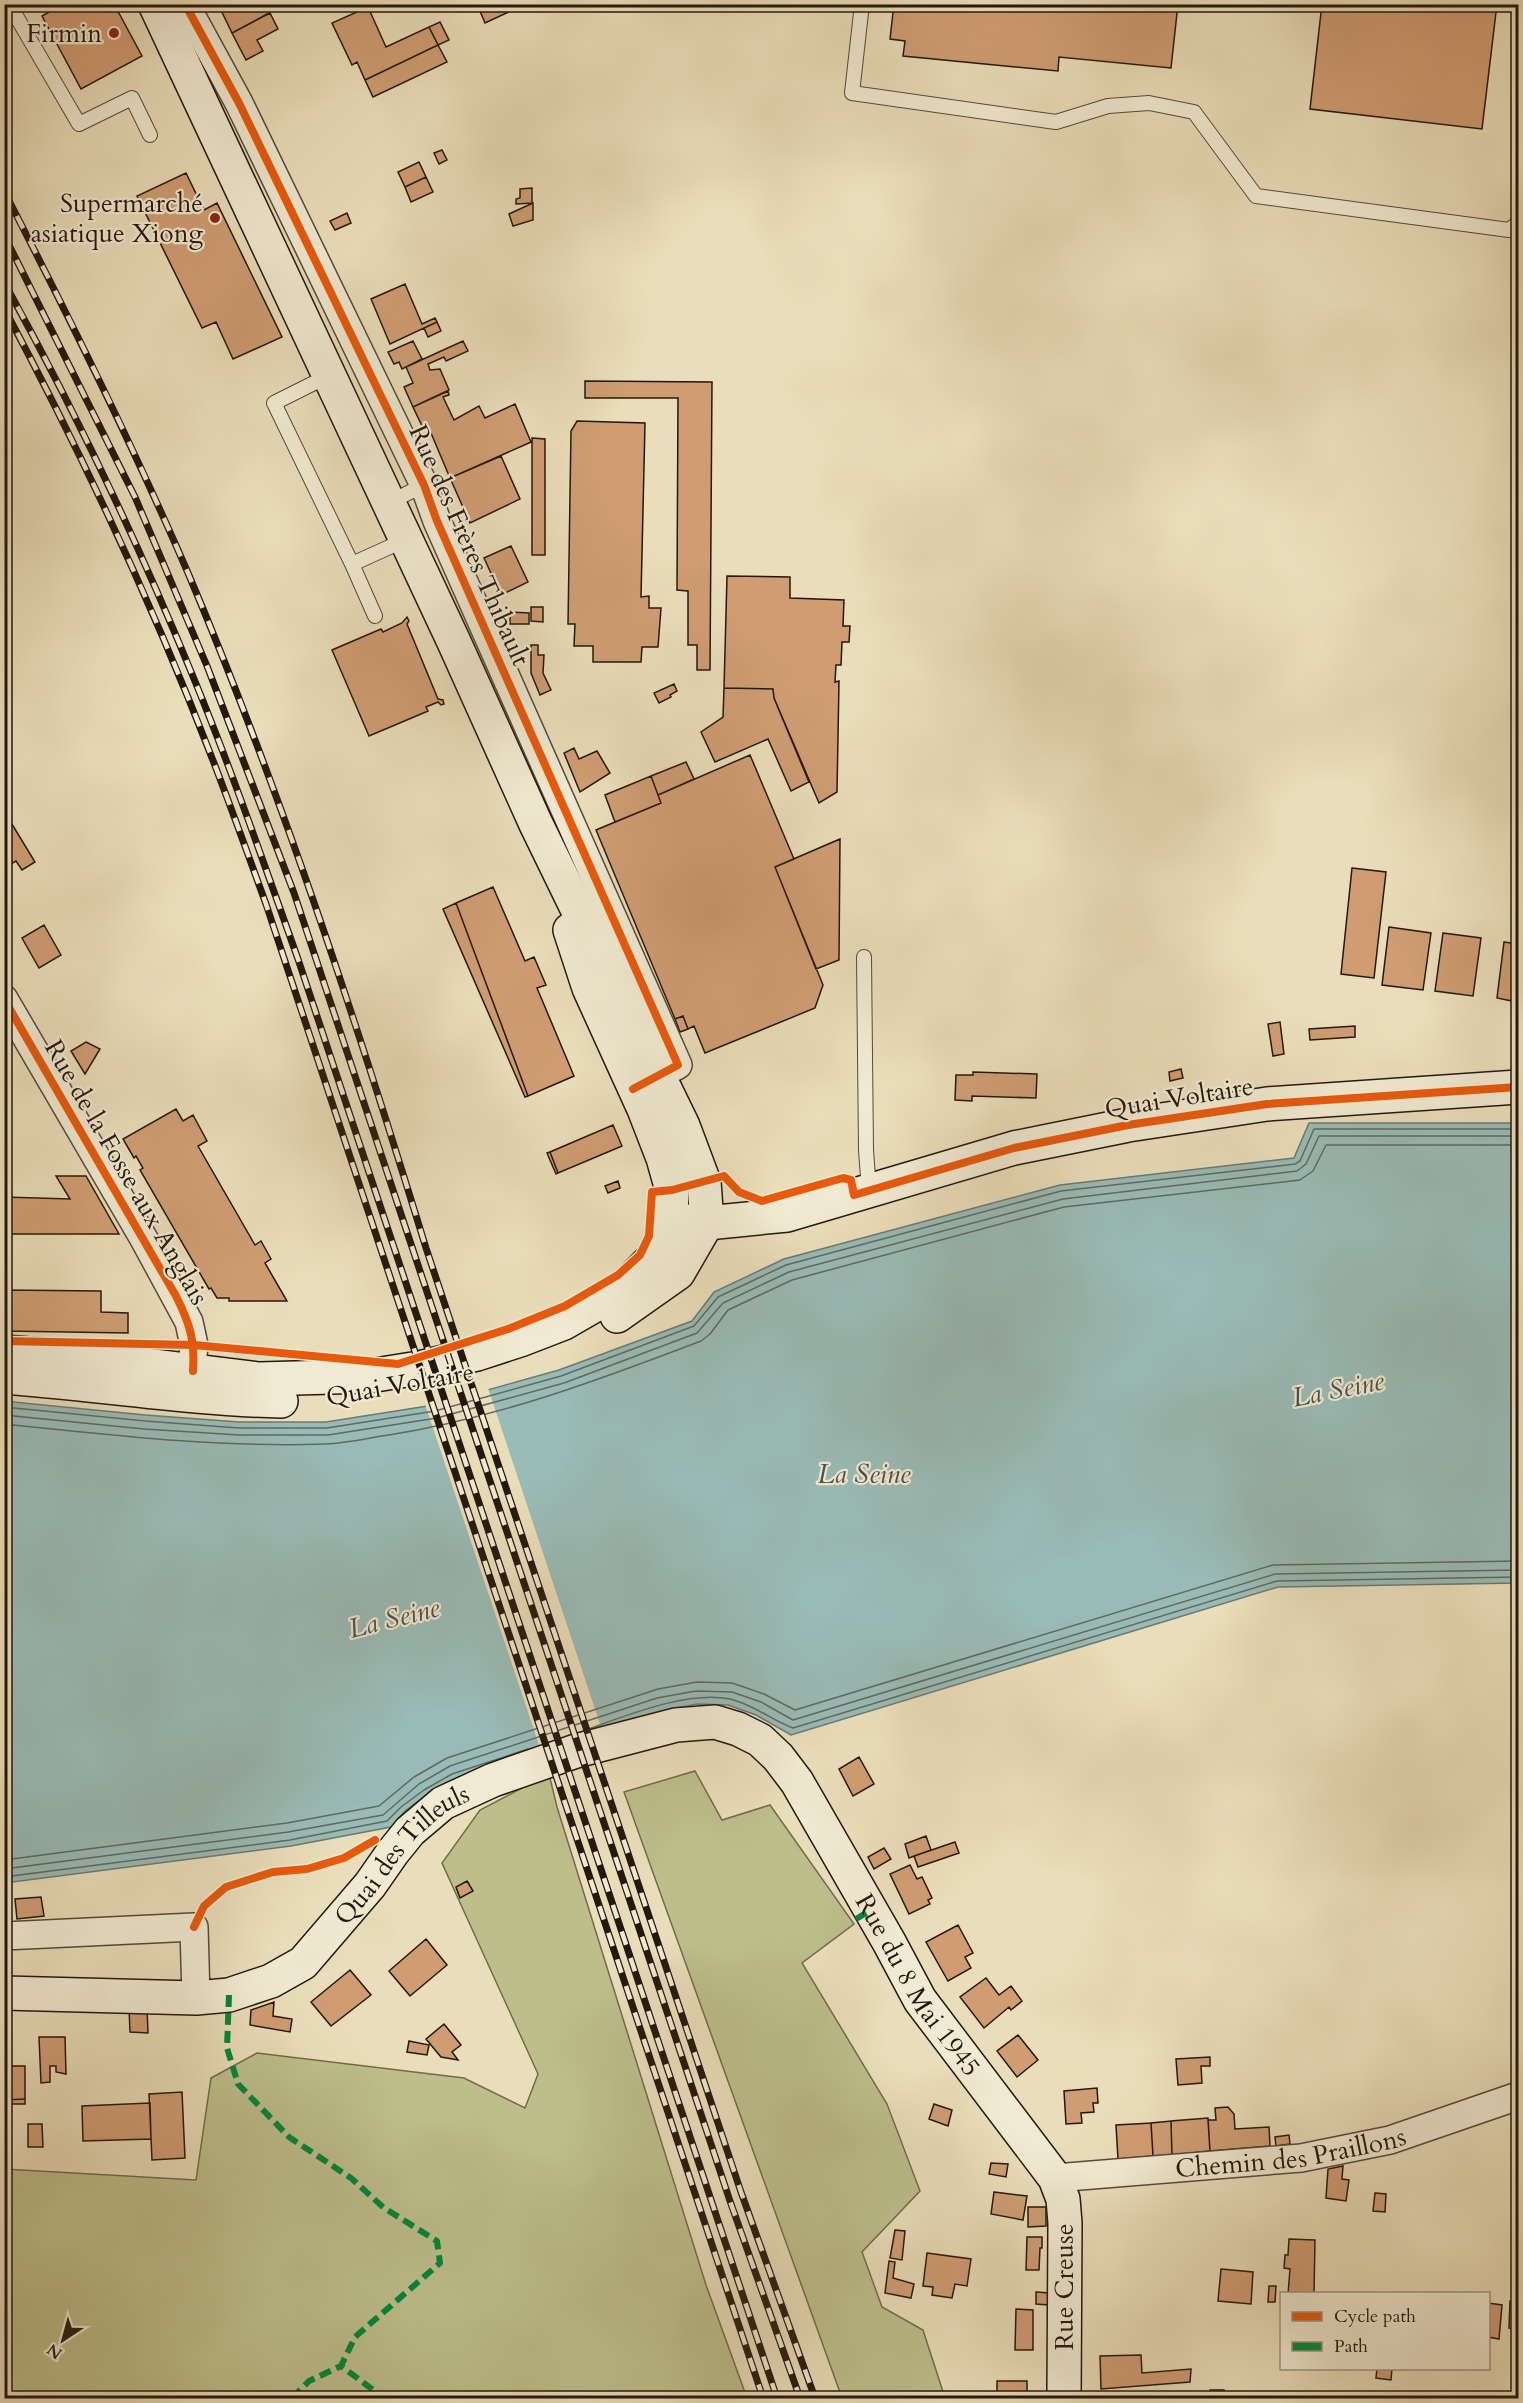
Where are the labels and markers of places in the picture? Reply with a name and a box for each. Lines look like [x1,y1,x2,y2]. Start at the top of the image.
place label: Firmin [26,16,102,51]
marker: Firmin [107,26,121,40]
place label: Supermarché asiatique Xiong [31,186,203,251]
marker: Supermarché asiatique Xiong [208,211,222,225]

